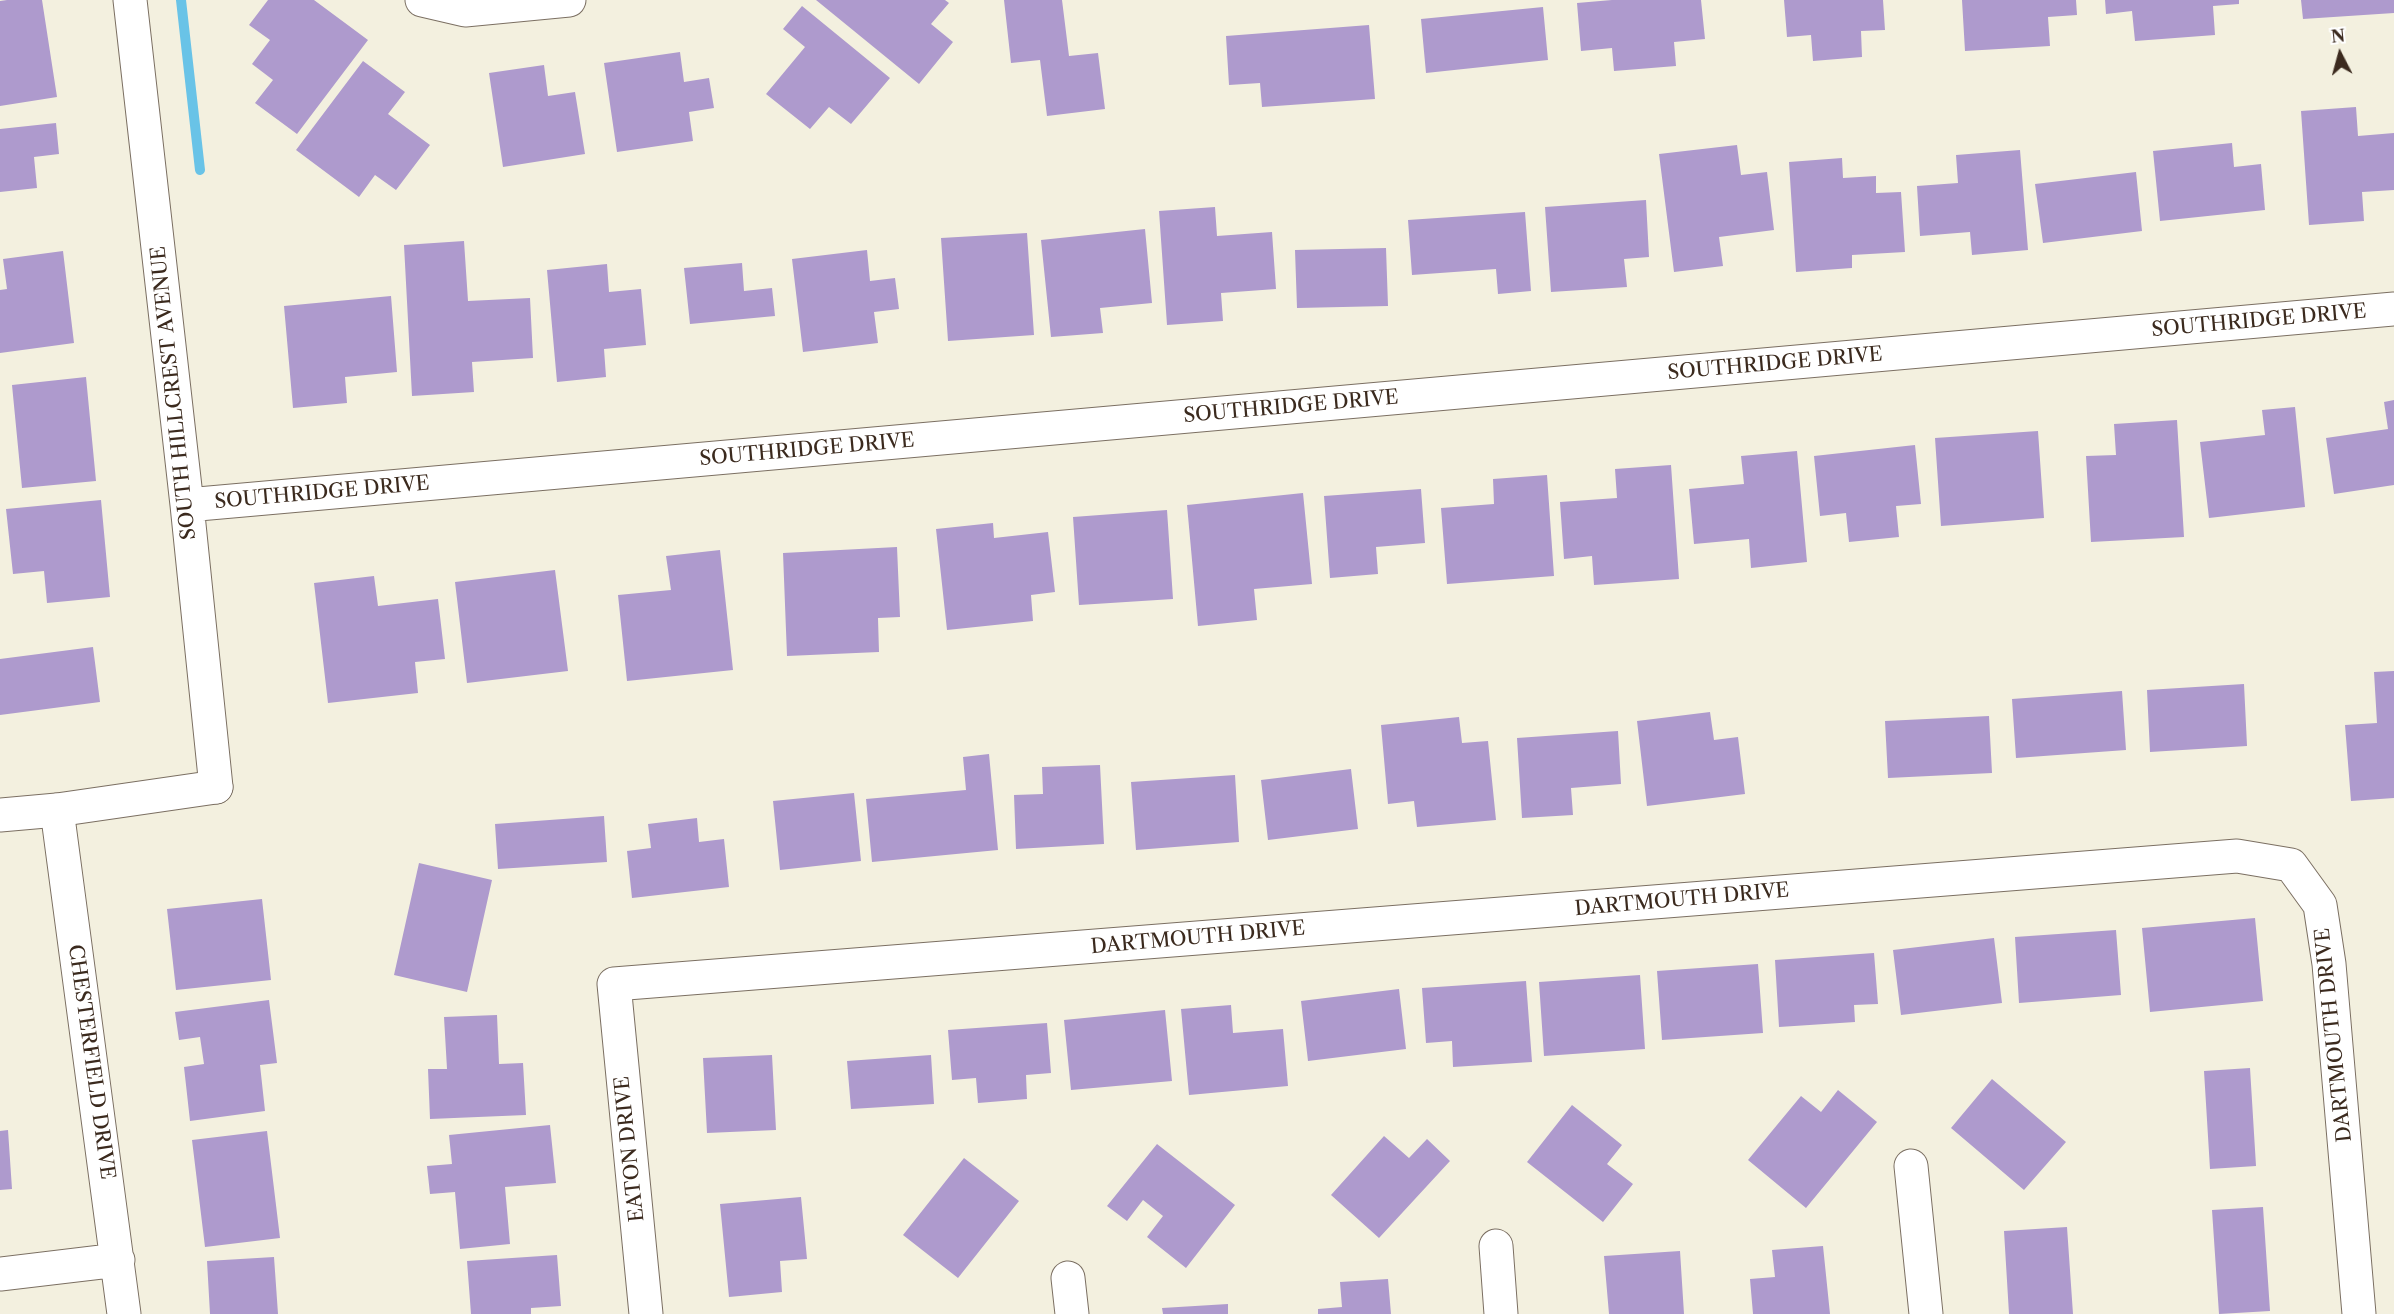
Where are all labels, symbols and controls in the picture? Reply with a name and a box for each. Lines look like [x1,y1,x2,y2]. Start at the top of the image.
north arrow [2310,24,2370,84]
text: N [2330,25,2346,47]
street label: SOUTH HILLCREST AVENUE [147,245,201,541]
street label: SOUTHRIDGE DRIVE [2150,300,2368,342]
street label: SOUTHRIDGE DRIVE [1666,343,1884,385]
street label: SOUTHRIDGE DRIVE [1182,386,1400,428]
street label: SOUTHRIDGE DRIVE [698,429,916,471]
street label: SOUTHRIDGE DRIVE [213,472,431,514]
street label: DARTMOUTH DRIVE [1574,879,1790,921]
street label: DARTMOUTH DRIVE [1090,917,1306,959]
street label: DARTMOUTH DRIVE [2311,927,2357,1143]
street label: CHESTERFIELD DRIVE [63,943,119,1181]
street label: EATON DRIVE [610,1075,650,1223]

